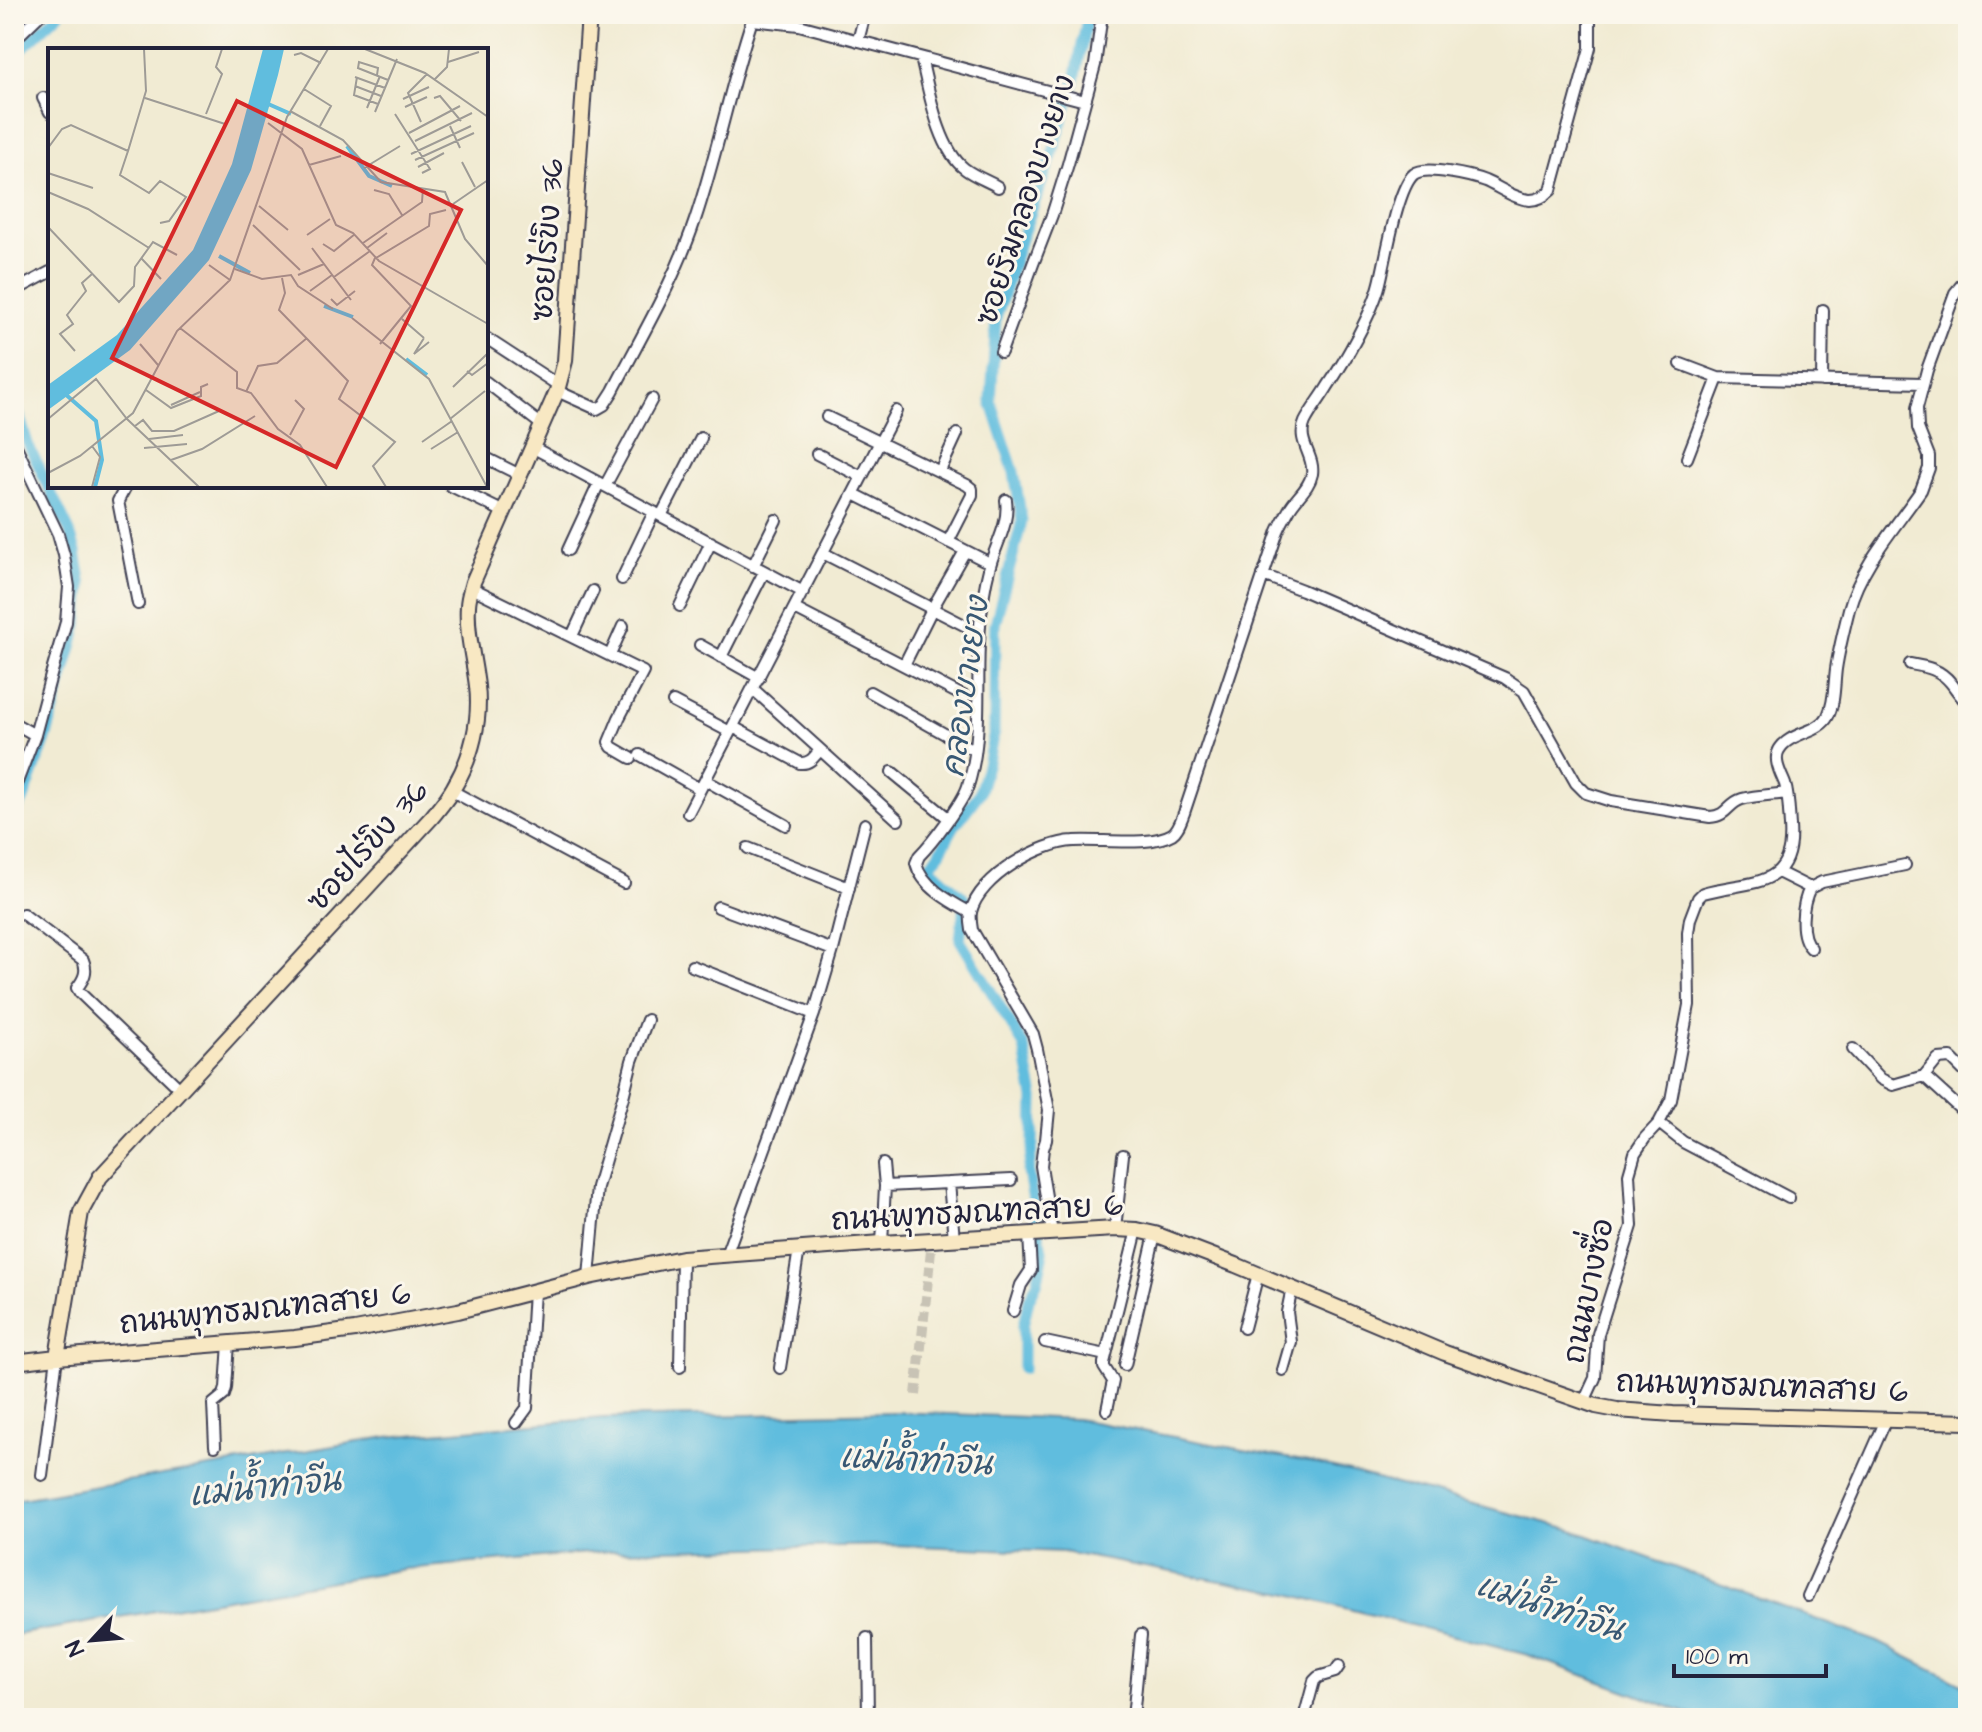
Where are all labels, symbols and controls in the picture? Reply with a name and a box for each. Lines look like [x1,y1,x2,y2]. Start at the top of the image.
inset map [48,48,488,488]
street label: ซอยริมคลองบางยาง [966,69,1086,331]
street label: ซอยไร่ขิง 36 [521,157,575,323]
water label: คลองบางยาง [931,591,1001,780]
street label: ซอยไร่ขิง 36 [298,771,438,921]
street label: ถนนพุทธมณฑลสาย 6 [830,1184,1124,1242]
street label: ถนนบางซื่อ [1544,1213,1625,1368]
street label: ถนนพุทธมณฑลสาย 6 [117,1273,413,1345]
street label: ถนนพุทธมณฑลสาย 6 [1615,1361,1909,1413]
water label: แม่น้ำท่าจีน [839,1427,995,1488]
water label: แม่น้ำท่าจีน [186,1450,345,1518]
water label: แม่น้ำท่าจีน [1471,1555,1634,1653]
north arrow [52,1600,132,1680]
scale bar [1674,1628,1826,1678]
text: N [58,1635,92,1661]
text: 100 m [1686,1640,1748,1674]

